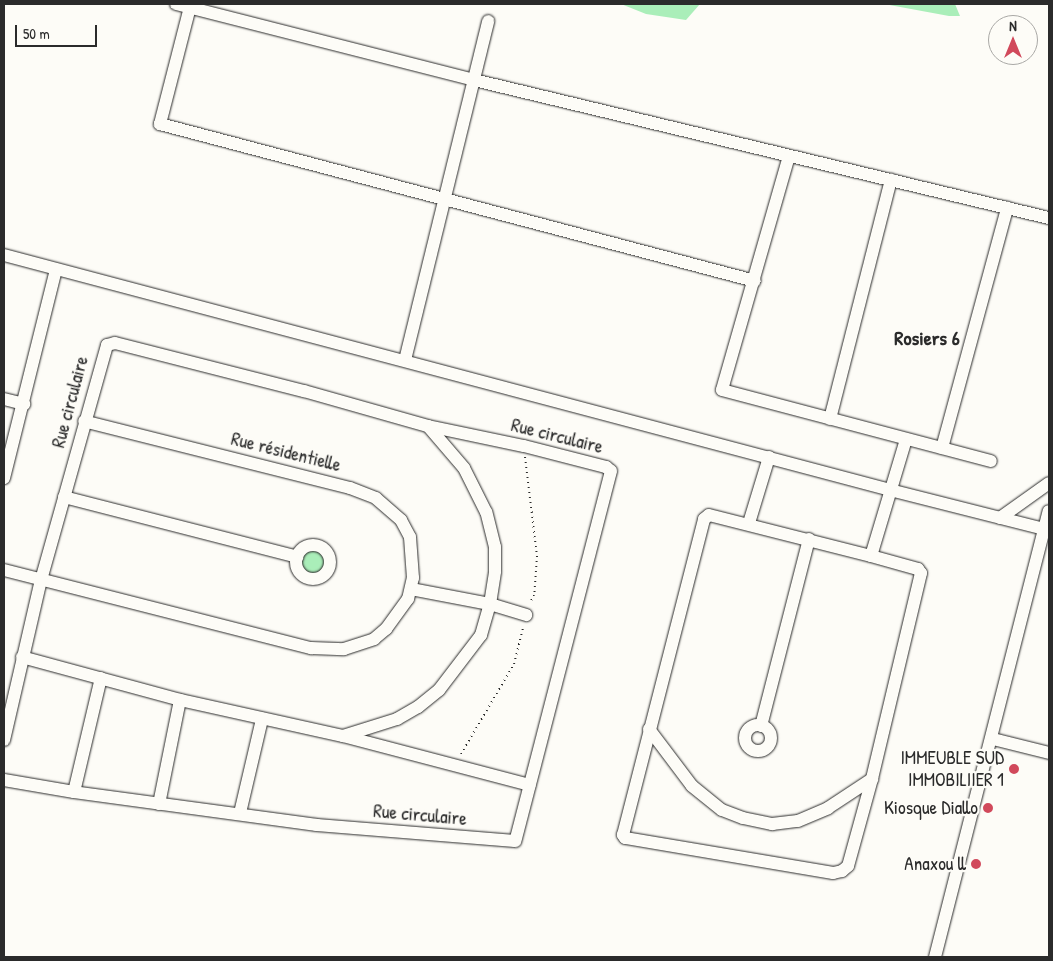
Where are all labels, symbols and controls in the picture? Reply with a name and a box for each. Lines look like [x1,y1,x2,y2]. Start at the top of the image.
scale bar [18,15,100,47]
north arrow [988,15,1038,65]
text: N [1009,16,1017,35]
text: 50 m [23,23,50,44]
district label: Rosiers 6 [894,325,960,349]
street label: Rue circulaire [47,354,93,450]
street label: Rue circulaire [509,414,605,458]
street label: Rue résidentielle [229,427,343,477]
place label: IMMEUBLE SUD IMMOBILIIER 1 [900,747,1004,791]
marker: IMMEUBLE SUD IMMOBILIIER 1 [1008,763,1020,775]
place label: Kiosque Diallo [884,797,978,819]
street label: Rue circulaire [372,800,468,830]
marker: Kiosque Diallo [982,802,994,814]
place label: Anaxou ll [904,853,966,875]
marker: Anaxou ll [970,858,982,870]

